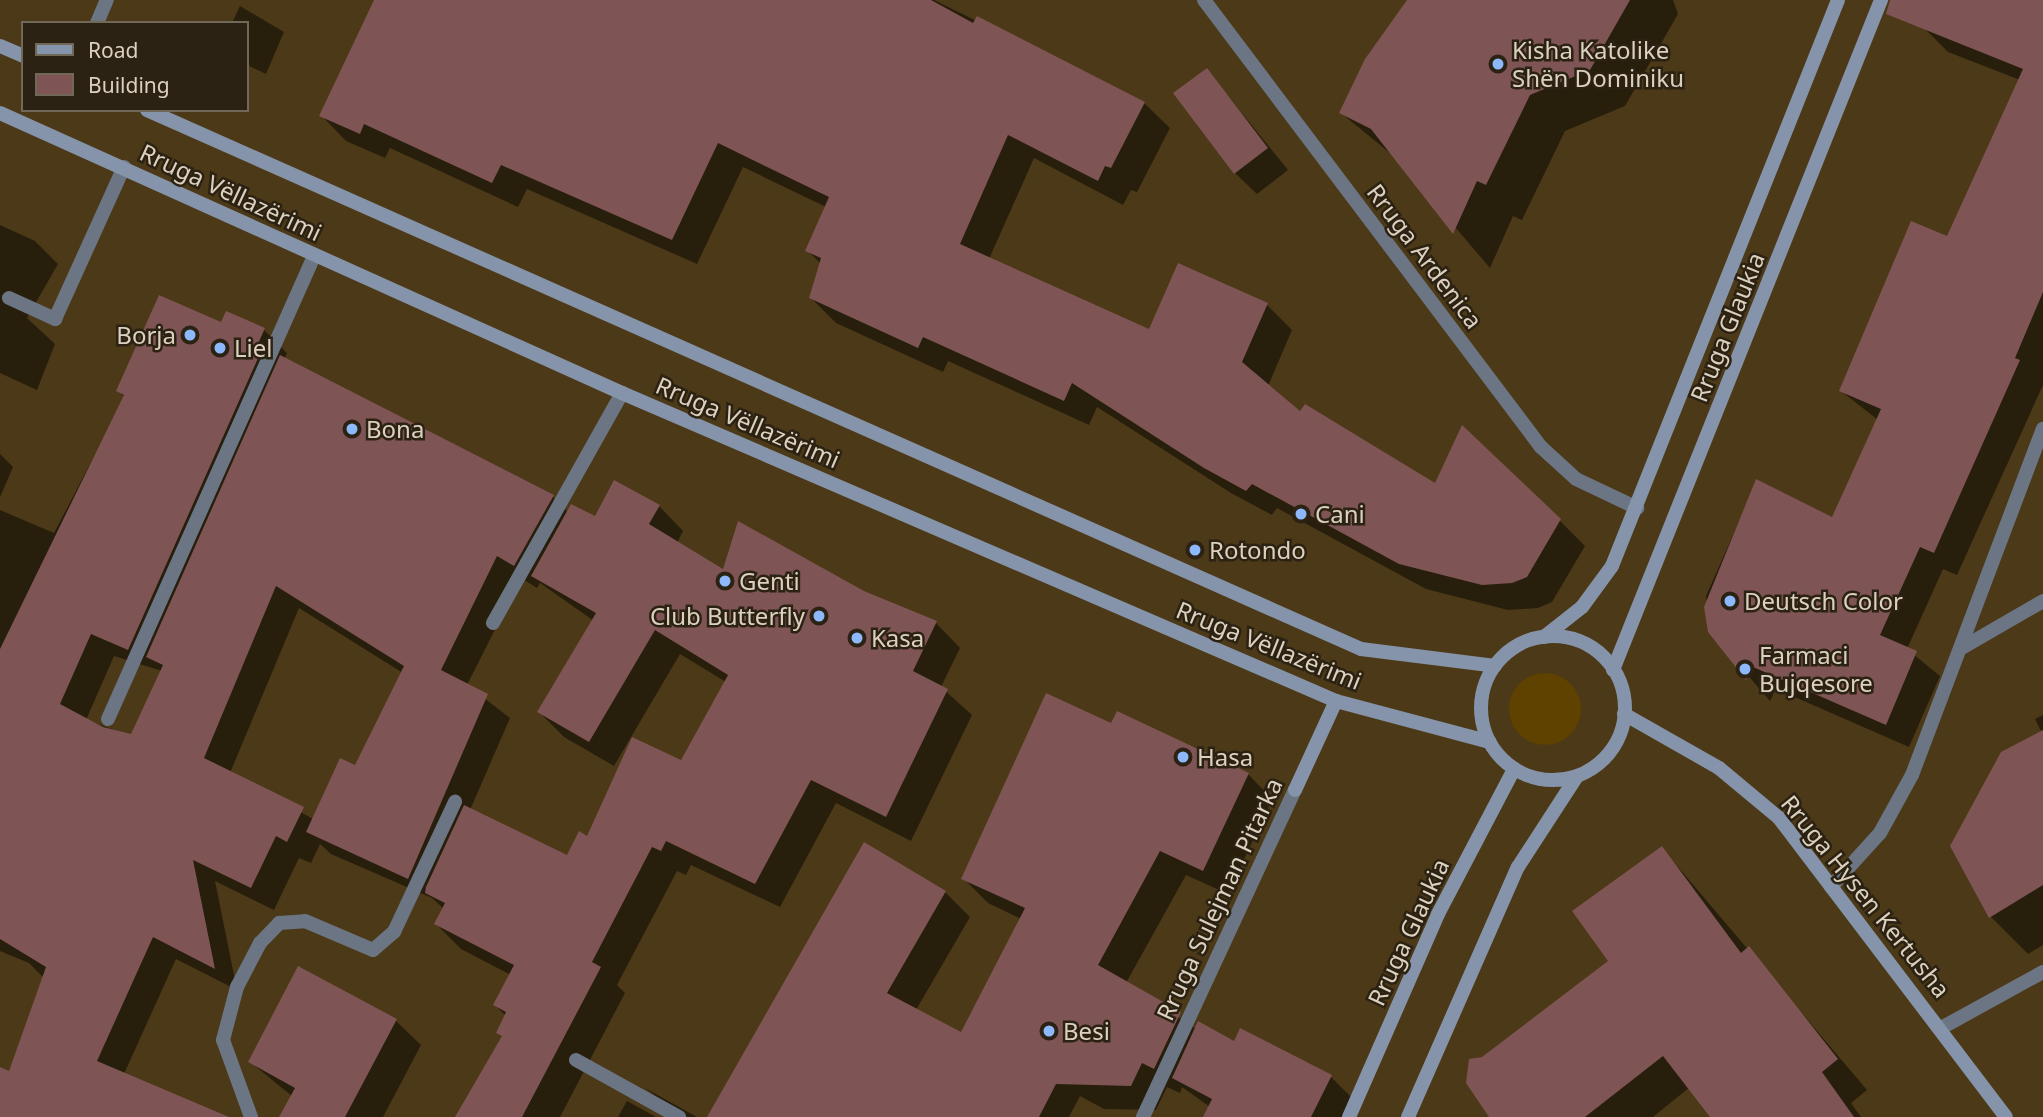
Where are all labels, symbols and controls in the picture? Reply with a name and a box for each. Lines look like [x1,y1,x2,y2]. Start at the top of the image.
legend [21,21,248,112]
text: Road [88,36,138,64]
place label: Kisha Katolike Shën Dominiku [1512,36,1684,92]
marker: Kisha Katolike Shën Dominiku [1490,56,1506,72]
text: Building [88,71,170,99]
street label: Rruga Vëllazërimi [136,137,326,247]
street label: Rruga Ardenica [1361,178,1489,334]
street label: Rruga Glaukia [1684,248,1770,406]
place label: Borja [116,321,176,349]
marker: Borja [182,327,198,343]
place label: Liel [234,334,272,362]
marker: Liel [212,340,228,356]
street label: Rruga Vëllazërimi [652,370,844,474]
place label: Bona [366,415,424,443]
marker: Bona [344,421,360,437]
place label: Cani [1315,500,1365,528]
marker: Cani [1293,506,1309,522]
place label: Rotondo [1209,536,1306,564]
marker: Rotondo [1187,542,1203,558]
place label: Genti [739,567,800,595]
marker: Genti [717,573,733,589]
place label: Deutsch Color [1744,587,1903,615]
marker: Deutsch Color [1722,593,1738,609]
street label: Rruga Vëllazërimi [1172,595,1366,695]
place label: Club Butterfly [650,602,805,630]
marker: Club Butterfly [811,608,827,624]
place label: Kasa [871,624,924,652]
marker: Kasa [849,630,865,646]
place label: Farmaci Bujqesore [1759,641,1873,697]
marker: Farmaci Bujqesore [1737,661,1753,677]
place label: Hasa [1197,743,1253,771]
marker: Hasa [1175,749,1191,765]
street label: Rruga Sulejman Pitarka [1150,773,1288,1025]
street label: Rruga Hysen Kertusha [1776,789,1956,1003]
street label: Rruga Glaukia [1361,854,1455,1010]
place label: Besi [1063,1017,1110,1045]
marker: Besi [1041,1023,1057,1039]

